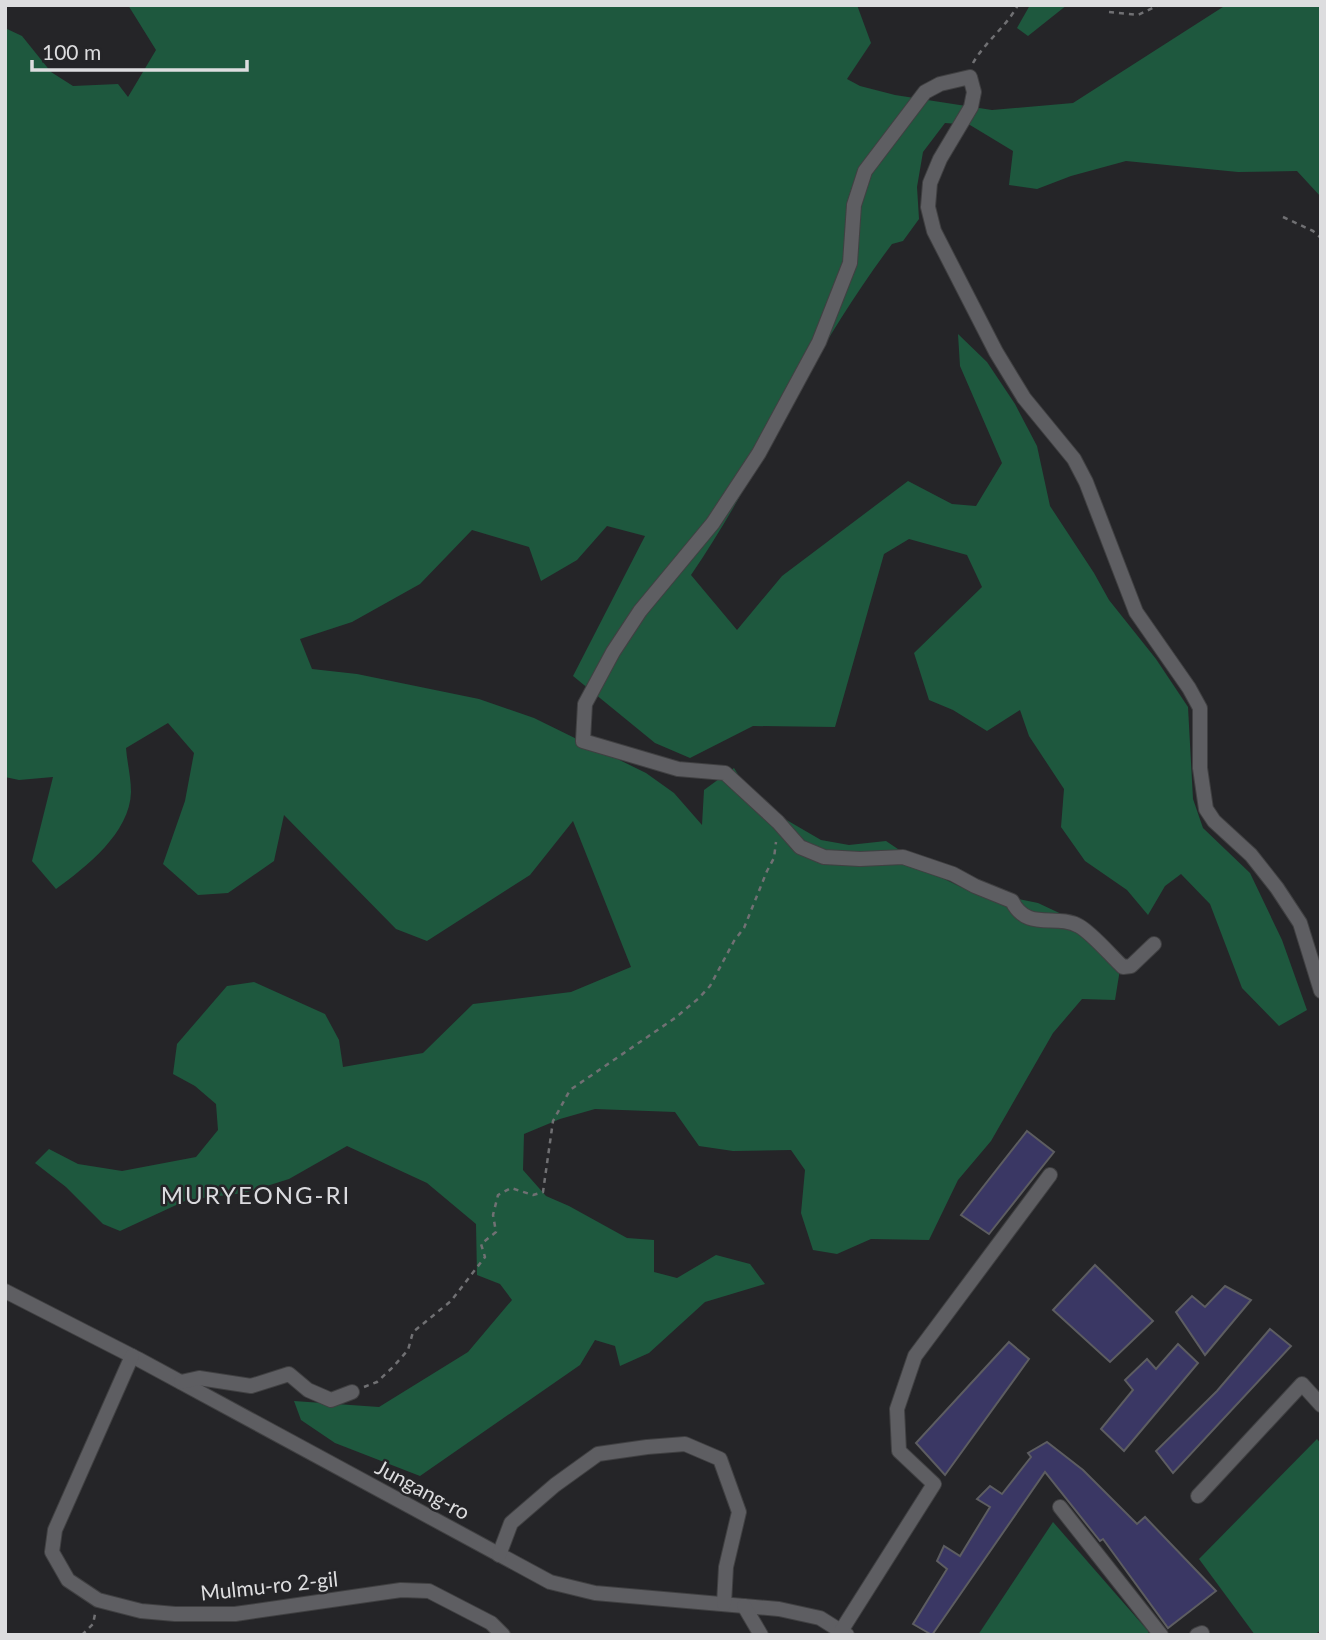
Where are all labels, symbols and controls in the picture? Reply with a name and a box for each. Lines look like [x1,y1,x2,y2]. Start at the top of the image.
scale bar [32,28,247,72]
text: 100 m [42,39,101,64]
district label: MURYEONG-RI [161,1180,351,1209]
street label: Jungang-ro [372,1454,474,1524]
street label: Mulmu-ro 2-gil [199,1565,339,1605]

